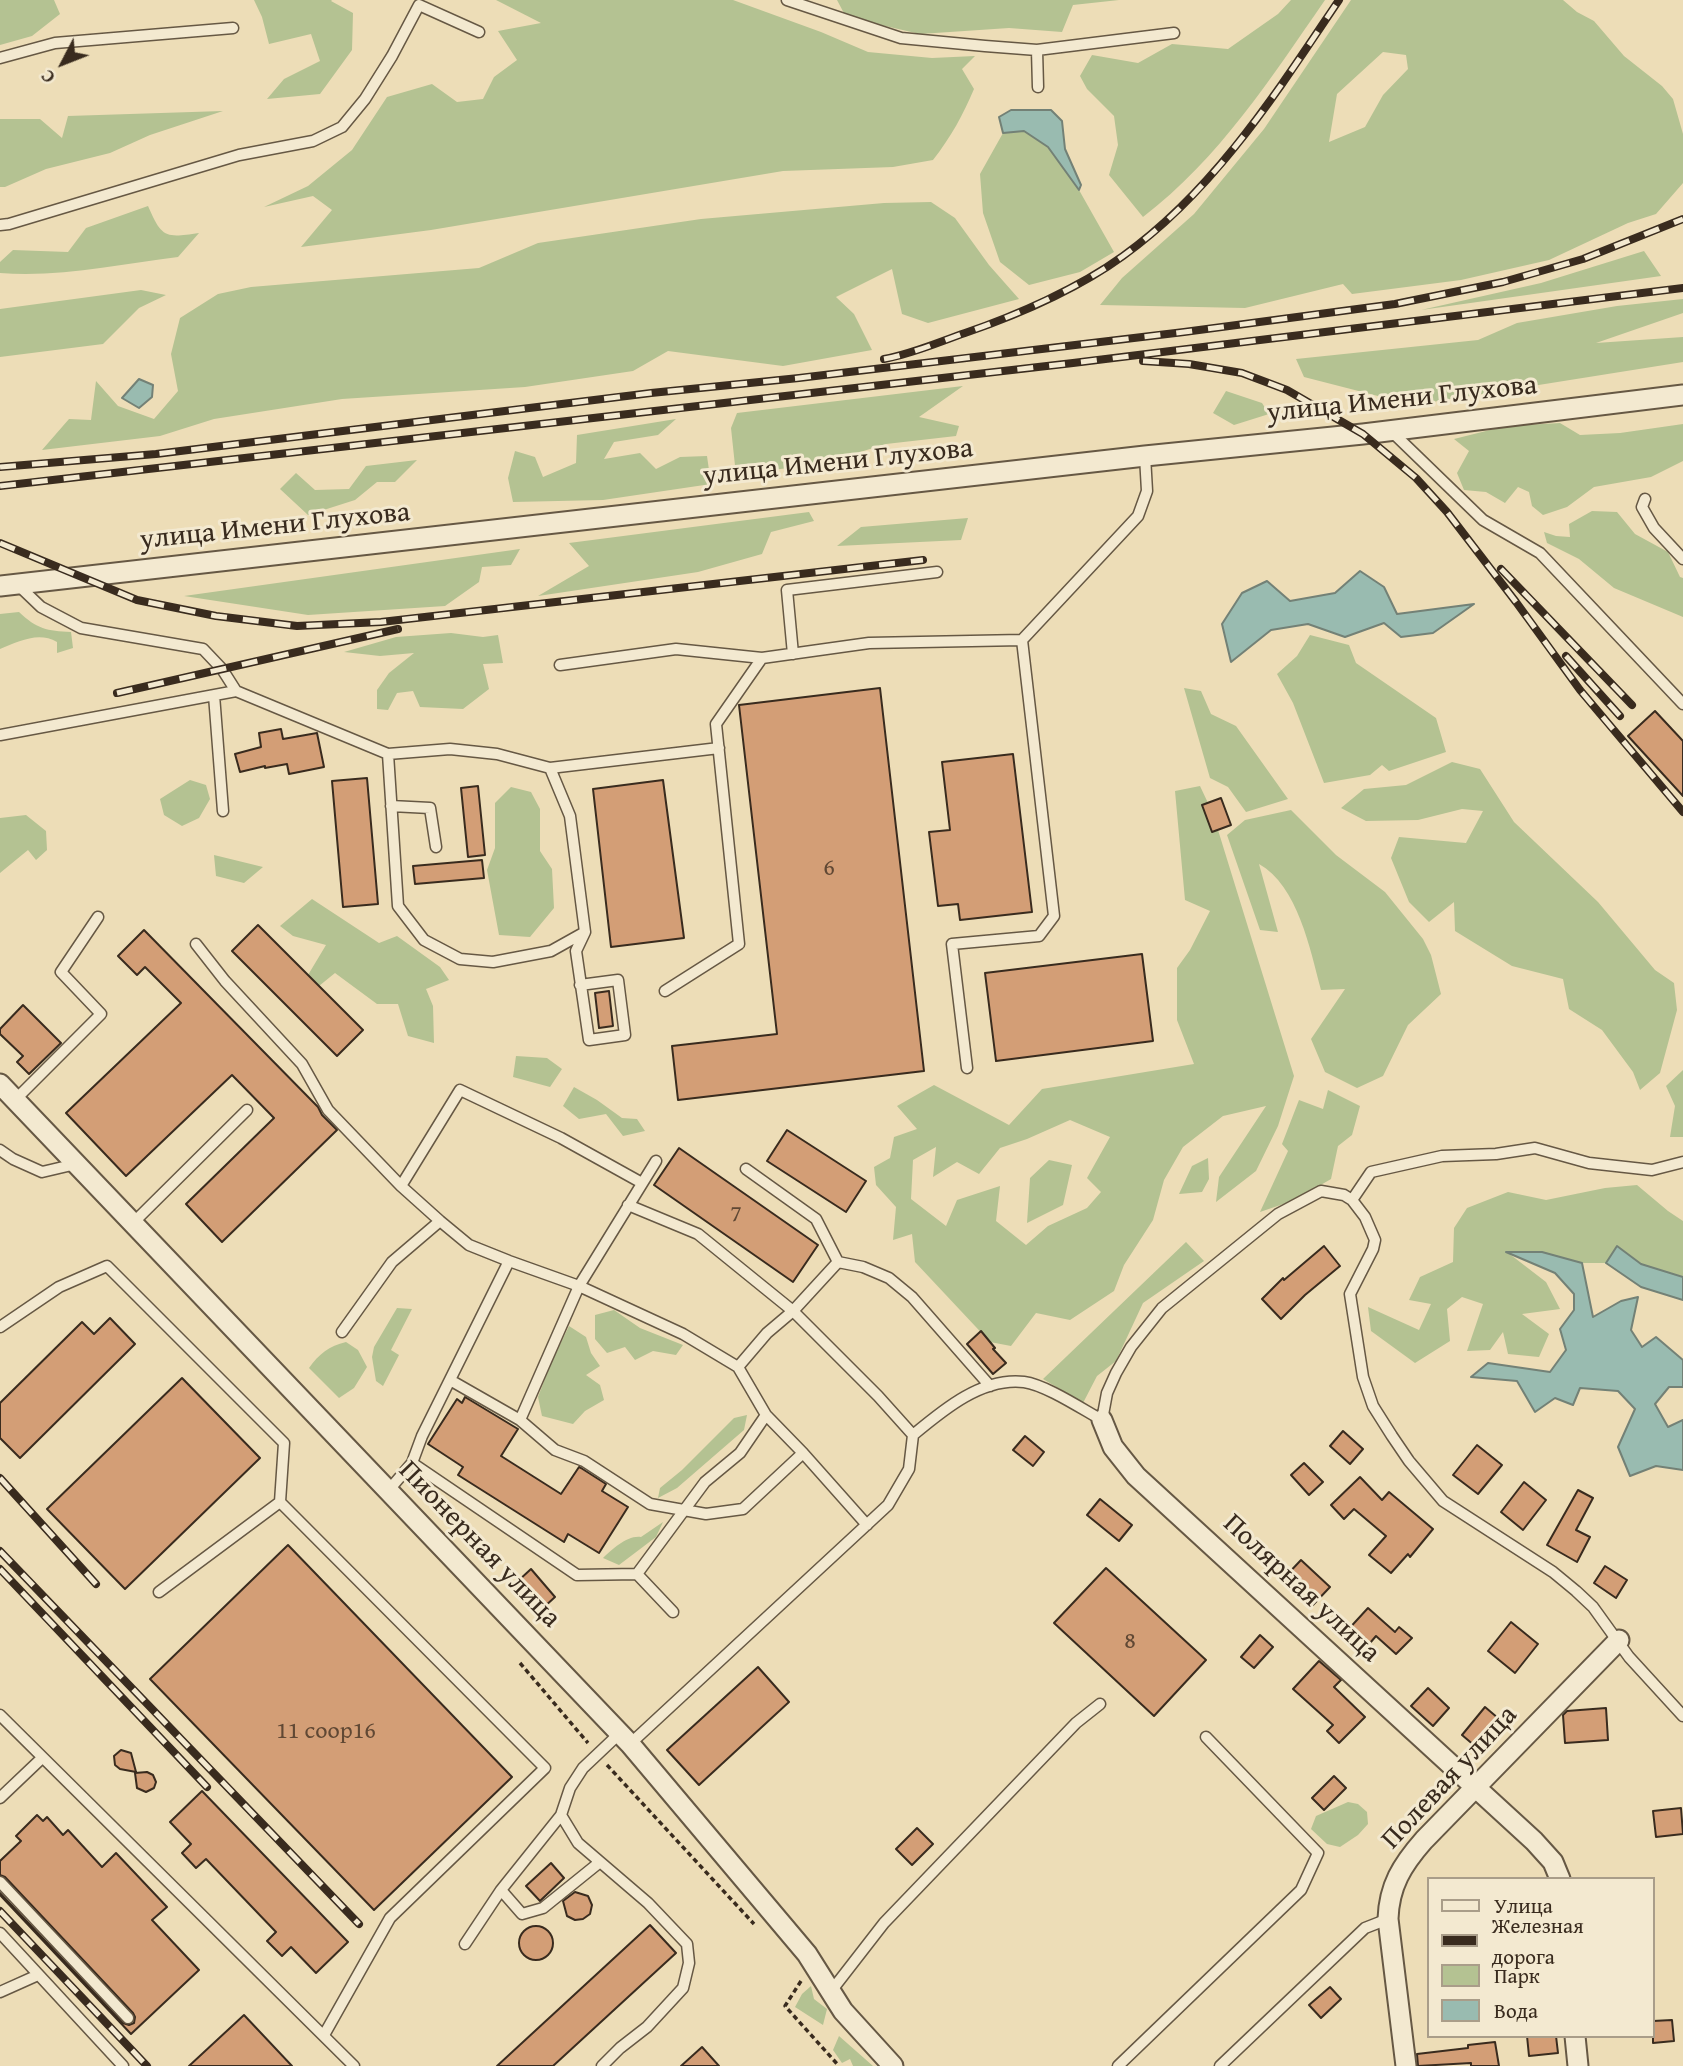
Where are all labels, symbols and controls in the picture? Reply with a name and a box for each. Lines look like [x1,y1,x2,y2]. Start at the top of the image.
north arrow [28,28,98,98]
text: С [33,64,61,90]
street label: улица Имени Глухова [1265,369,1539,431]
street label: улица Имени Глухова [701,432,975,494]
street label: улица Имени Глухова [138,496,412,558]
house number: 6 [823,855,835,883]
house number: 7 [730,1201,742,1229]
street label: Пионерная улица [391,1455,567,1635]
street label: Полярная улица [1215,1508,1387,1670]
house number: 8 [1124,1628,1136,1656]
street label: Полевая улица [1375,1699,1525,1857]
house number: 11 соор16 [276,1718,376,1746]
legend [1428,1877,1655,2038]
text: Улица [1494,1890,1553,1921]
text: Железная дорога [1492,1910,1584,1972]
text: Парк [1494,1960,1540,1991]
text: Вода [1494,1995,1538,2026]

